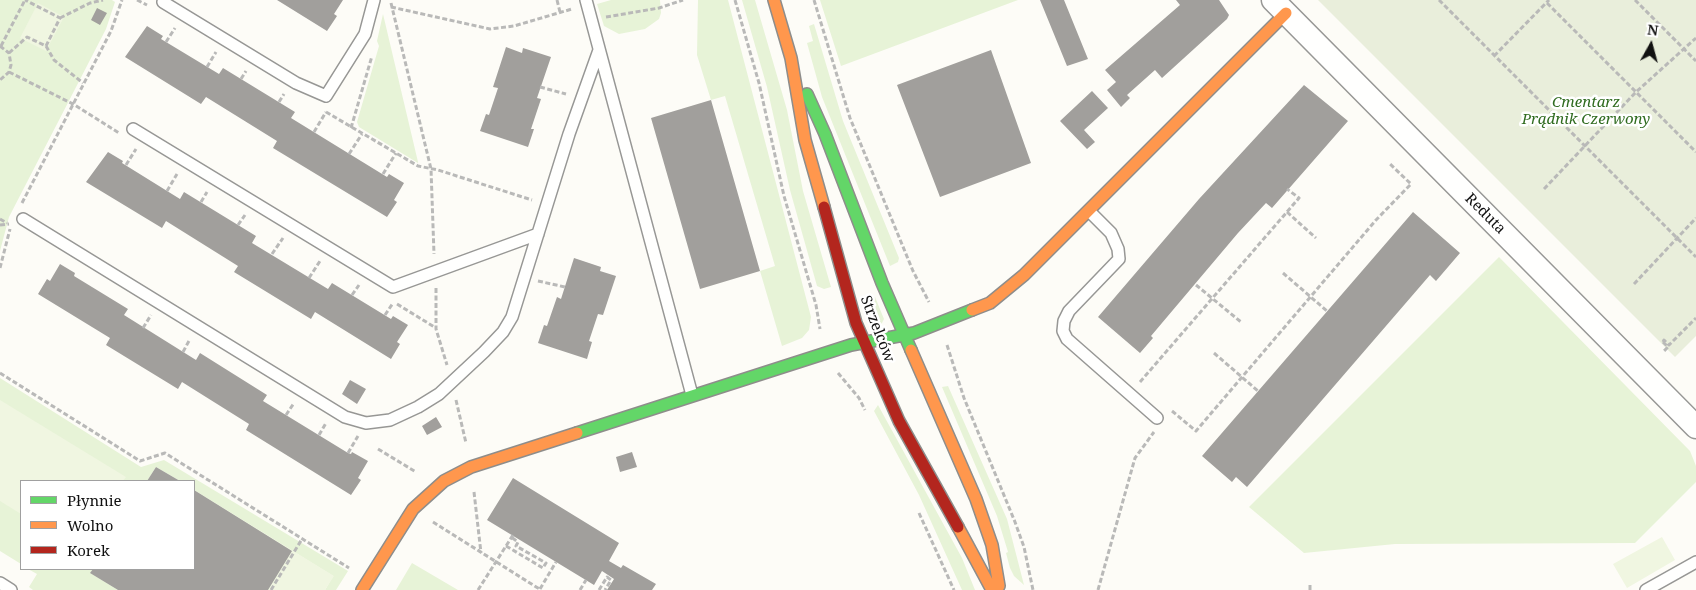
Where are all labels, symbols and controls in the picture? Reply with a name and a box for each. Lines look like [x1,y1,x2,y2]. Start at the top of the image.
north arrow [1626,20,1676,70]
text: N [1646,20,1660,40]
park label: Cmentarz Prądnik Czerwony [1522,94,1650,129]
street label: Reduta [1461,190,1509,238]
street label: Strzelców [856,293,898,365]
legend [20,480,195,570]
text: Płynnie [67,490,122,510]
text: Wolno [67,515,113,535]
text: Korek [67,540,110,560]

